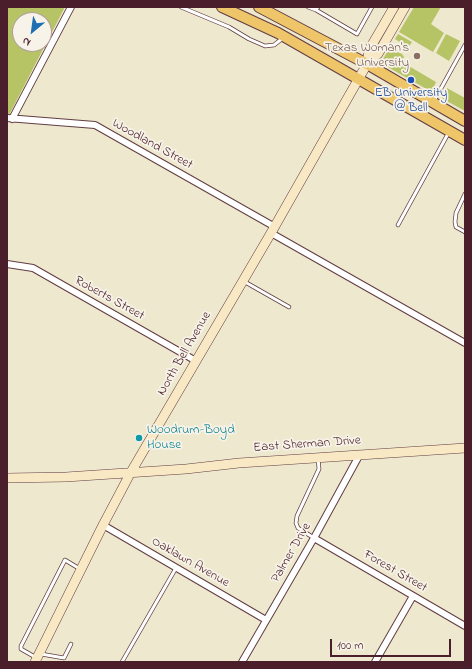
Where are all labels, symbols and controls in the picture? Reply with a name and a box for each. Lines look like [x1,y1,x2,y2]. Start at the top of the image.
north arrow [12,12,52,52]
text: N [20,33,34,50]
place label: Texas Woman's University [325,41,409,72]
marker: Texas Woman's University [412,51,422,61]
marker: EB University @ Bell [406,75,416,85]
place label: EB University @ Bell [375,86,447,117]
street label: Woodland Street [109,116,195,174]
street label: Roberts Street [71,273,147,325]
street label: North Bell Avenue [155,309,215,399]
place label: Woodrum-Boyd House [147,423,235,454]
marker: Woodrum-Boyd House [134,433,144,443]
street label: East Sherman Drive [253,433,361,457]
street label: Palmer Drive [269,520,315,586]
street label: Oaklawn Avenue [148,534,232,592]
street label: Forest Street [360,548,430,596]
scale bar [332,631,453,657]
text: 100 m [337,637,364,655]

